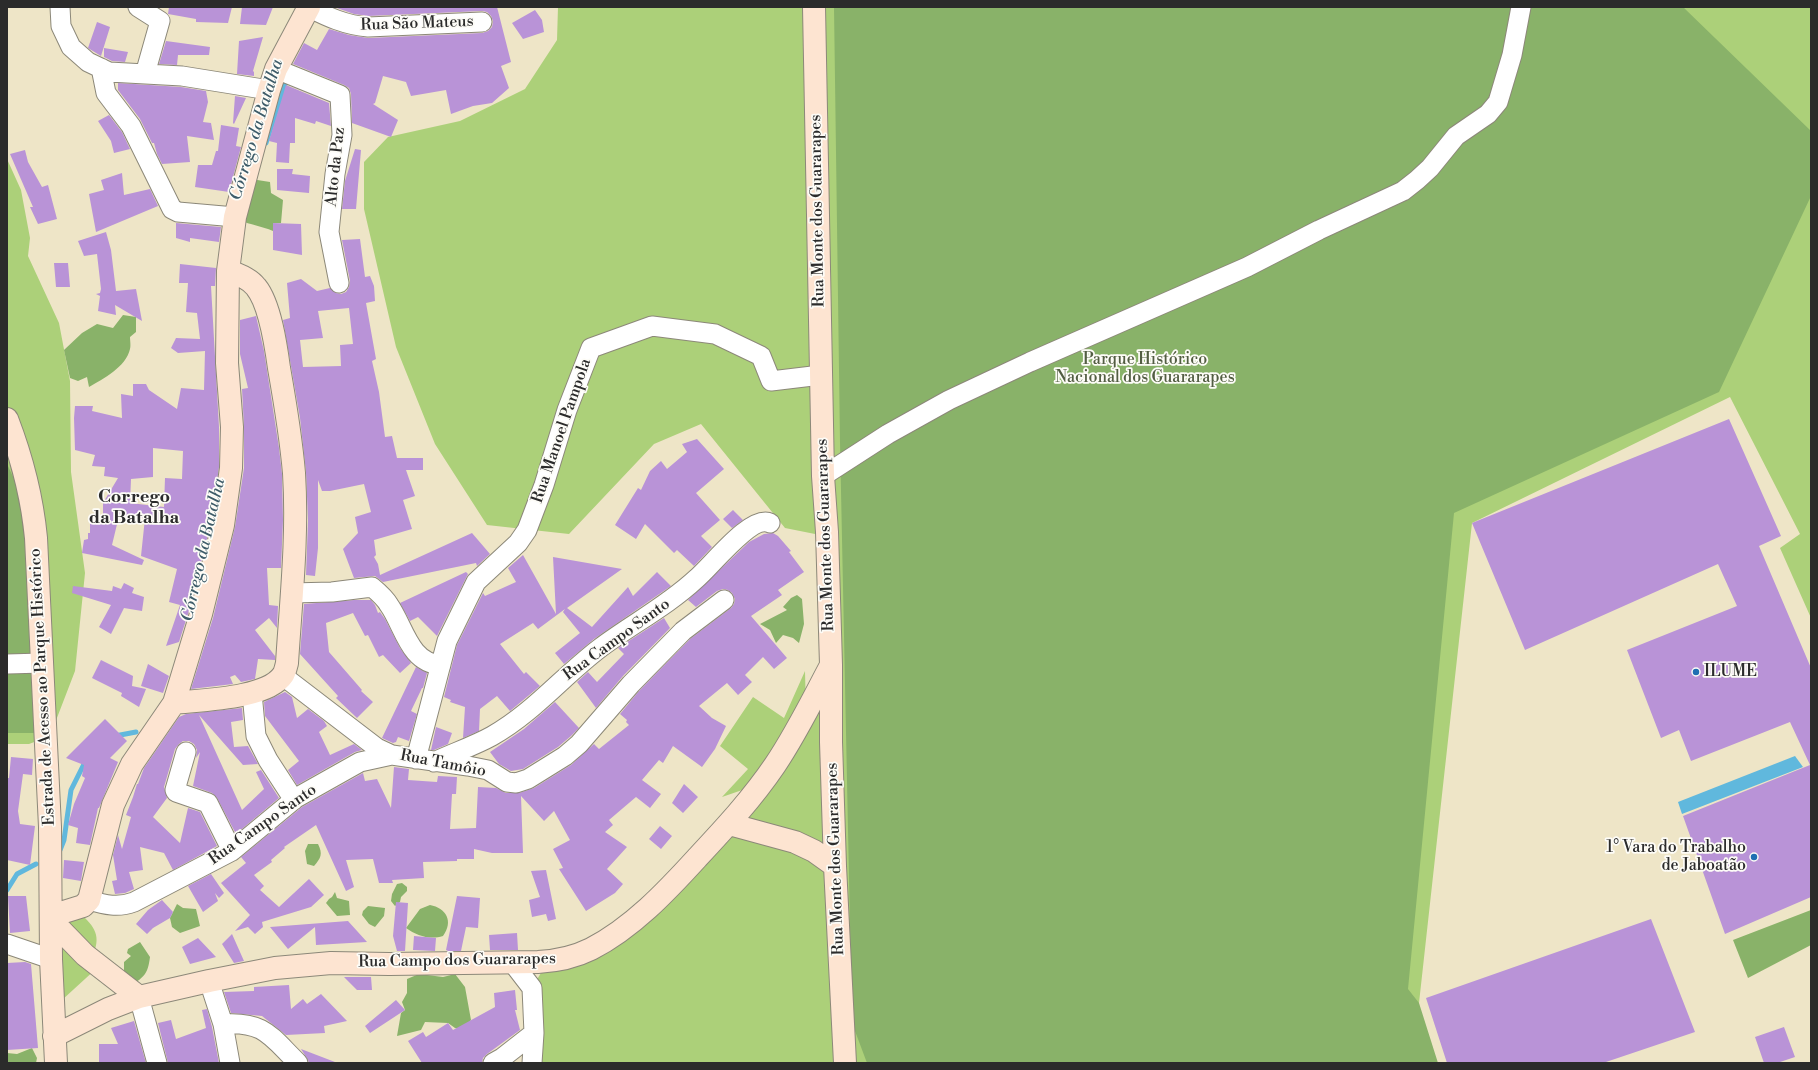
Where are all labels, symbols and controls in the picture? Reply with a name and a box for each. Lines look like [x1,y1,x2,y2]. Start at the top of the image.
street label: Rua São Mateus [360,12,474,36]
water label: Córrego da Batalha [226,57,288,203]
street label: Rua Monte dos Guararapes [807,114,829,308]
street label: Alto da Paz [322,126,350,208]
park label: Parque Histórico Nacional dos Guararapes [1055,350,1235,388]
street label: Rua Manoel Pampola [528,356,596,506]
street label: Rua Monte dos Guararapes [813,438,839,632]
water label: Córrego da Batalha [178,476,230,624]
district label: Corrego da Batalha [89,487,179,530]
street label: Estrada de Acesso ao Parque Histórico [26,548,60,826]
street label: Rua Campo Santo [560,595,674,685]
place label: ILUME [1704,662,1757,682]
marker: ILUME [1691,667,1701,677]
street label: Rua Tamôio [398,746,488,782]
street label: Rua Monte dos Guararapes [823,762,849,956]
street label: Rua Campo Santo [205,781,321,869]
place label: 1° Vara do Trabalho de Jaboatão [1606,838,1746,876]
marker: 1° Vara do Trabalho de Jaboatão [1749,852,1759,862]
street label: Rua Campo dos Guararapes [358,950,556,972]

